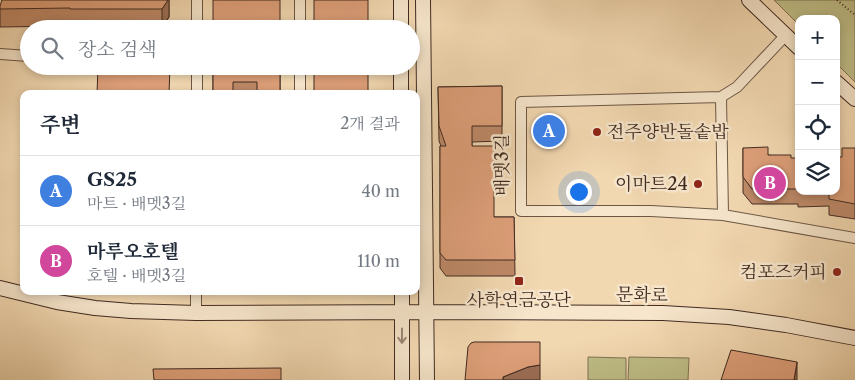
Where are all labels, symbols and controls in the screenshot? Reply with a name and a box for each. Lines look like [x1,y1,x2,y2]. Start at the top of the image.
map controls [795,15,840,195]
button: + [795,15,840,60]
search box [20,20,420,75]
icon: search [38,34,66,62]
text: 장소 검색 [78,38,156,61]
button: − [795,60,840,105]
button: locate [795,105,840,150]
text: 주변 [40,112,81,137]
pin: A [533,112,565,150]
text: 2개 결과 [340,113,400,133]
place label: 전주양반돌솥밥 [607,121,729,143]
marker: 전주양반돌솥밥 [591,126,603,138]
street label: 배멧3길 [491,134,513,196]
button: layers [795,150,840,195]
pin: B [754,164,786,202]
text: GS25 [87,168,137,191]
place label: 이마트24 [615,173,688,195]
marker: 이마트24 [692,178,704,190]
your location [566,179,592,205]
text: A [50,181,62,201]
text: 40 m [361,181,400,201]
text: 마트 · 배멧3길 [87,193,186,213]
text: 마루오호텔 [87,240,179,263]
text: B [50,251,62,271]
text: 110 m [357,251,400,271]
place label: 컴포즈커피 [740,261,827,283]
text: 호텔 · 배멧3길 [87,265,186,285]
marker: 컴포즈커피 [831,266,843,278]
marker: 사학연금공단 [513,275,525,287]
street label: 문화로 [616,284,668,306]
place label: 사학연금공단 [467,289,572,311]
one-way arrow [397,327,407,343]

